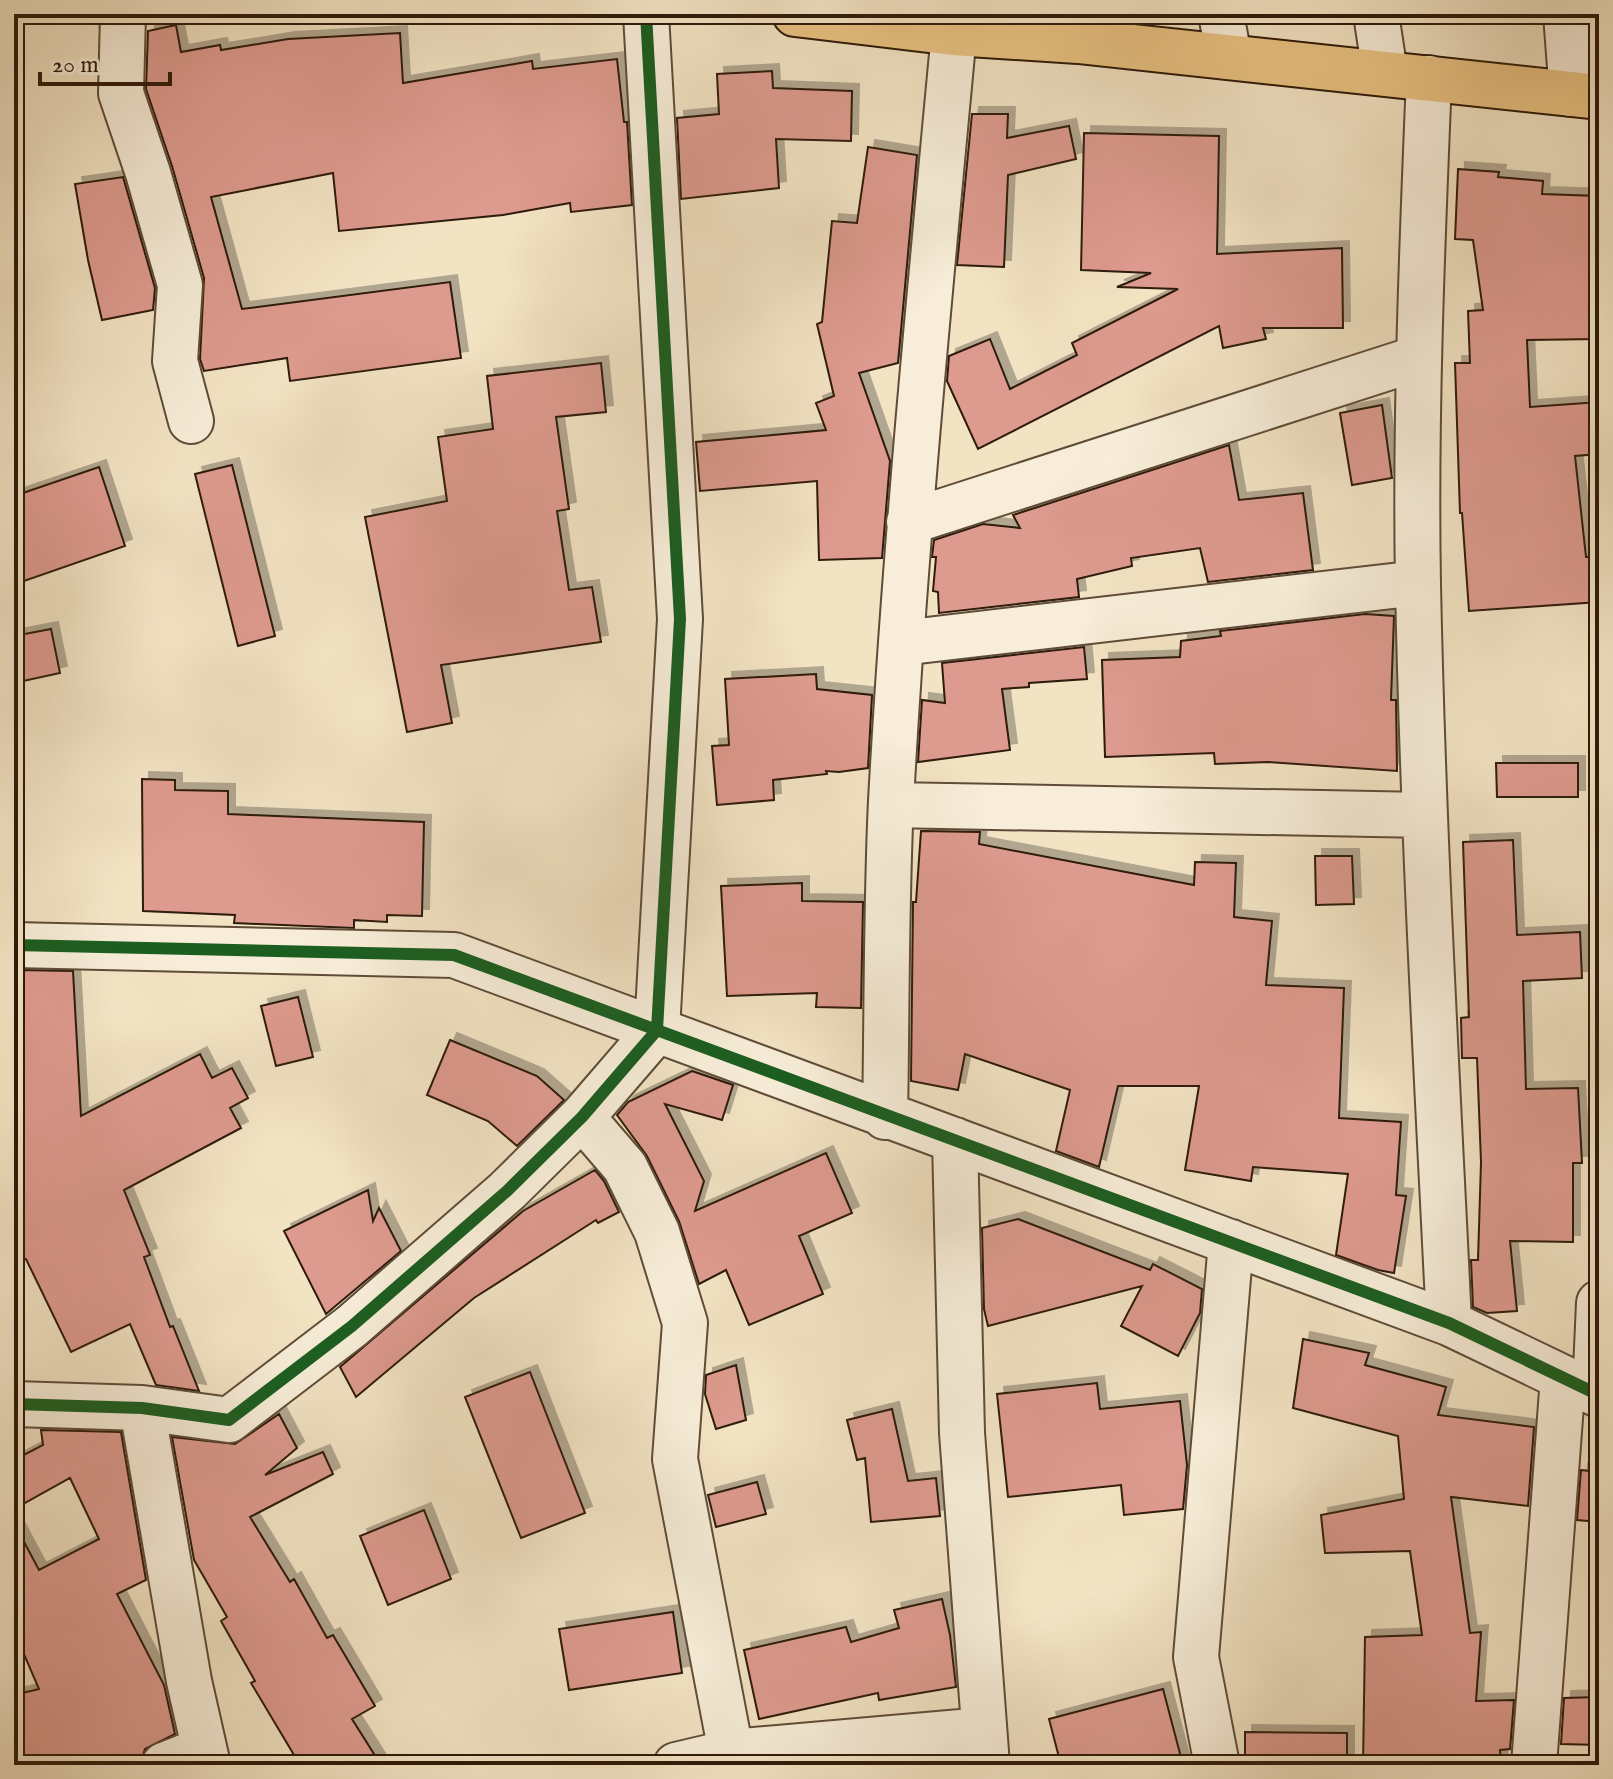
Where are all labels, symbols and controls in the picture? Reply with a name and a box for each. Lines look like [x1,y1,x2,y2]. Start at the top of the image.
scale bar [40,36,170,86]
text: 20 m [52,50,99,81]

